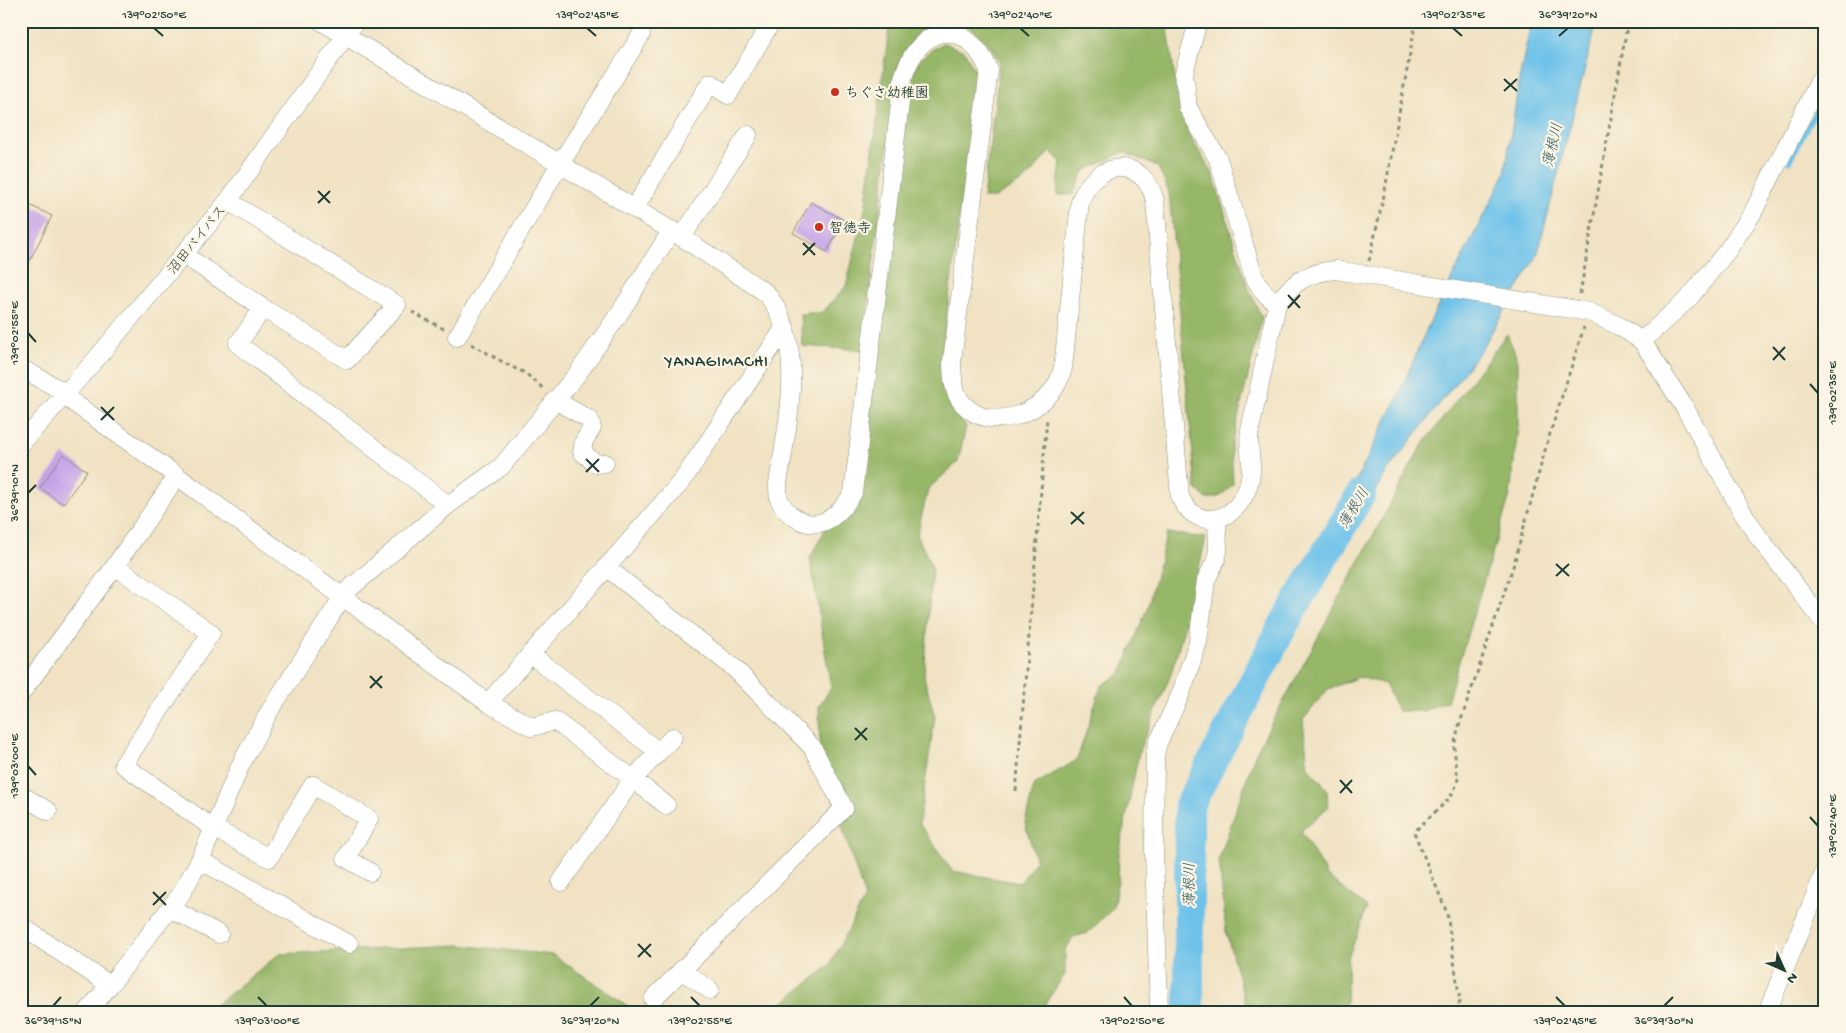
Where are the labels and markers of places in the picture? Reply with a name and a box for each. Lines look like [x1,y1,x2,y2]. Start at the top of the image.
place label: ちぐさ幼稚園 [845,85,929,103]
marker: ちぐさ幼稚園 [829,86,841,98]
marker: 智徳寺 [813,221,825,233]
place label: 智徳寺 [829,221,871,238]

